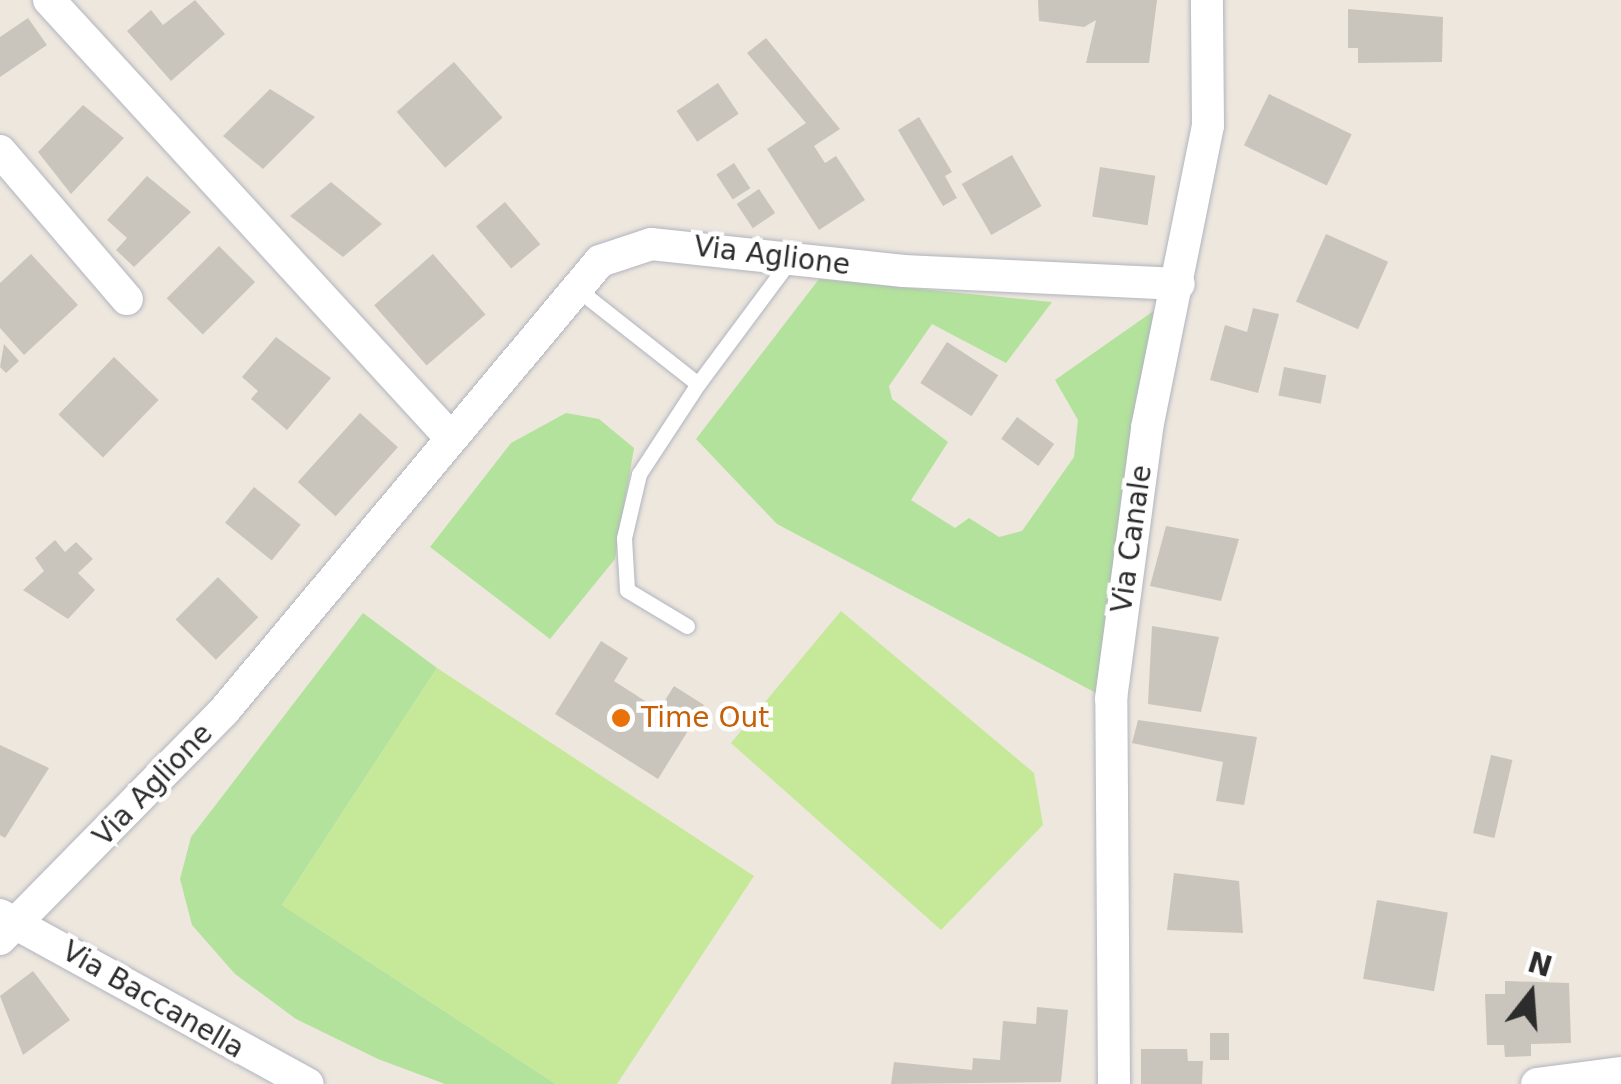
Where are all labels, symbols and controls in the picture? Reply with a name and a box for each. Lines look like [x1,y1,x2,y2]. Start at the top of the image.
street label: Via Aglione [692,230,852,282]
street label: Via Canale [1105,463,1159,615]
place label: Time Out [641,701,769,735]
marker: Time Out [610,707,632,729]
street label: Via Aglione [86,717,220,853]
street label: Via Baccanella [56,934,250,1066]
north arrow [1481,944,1581,1044]
text: N [1524,946,1556,984]

